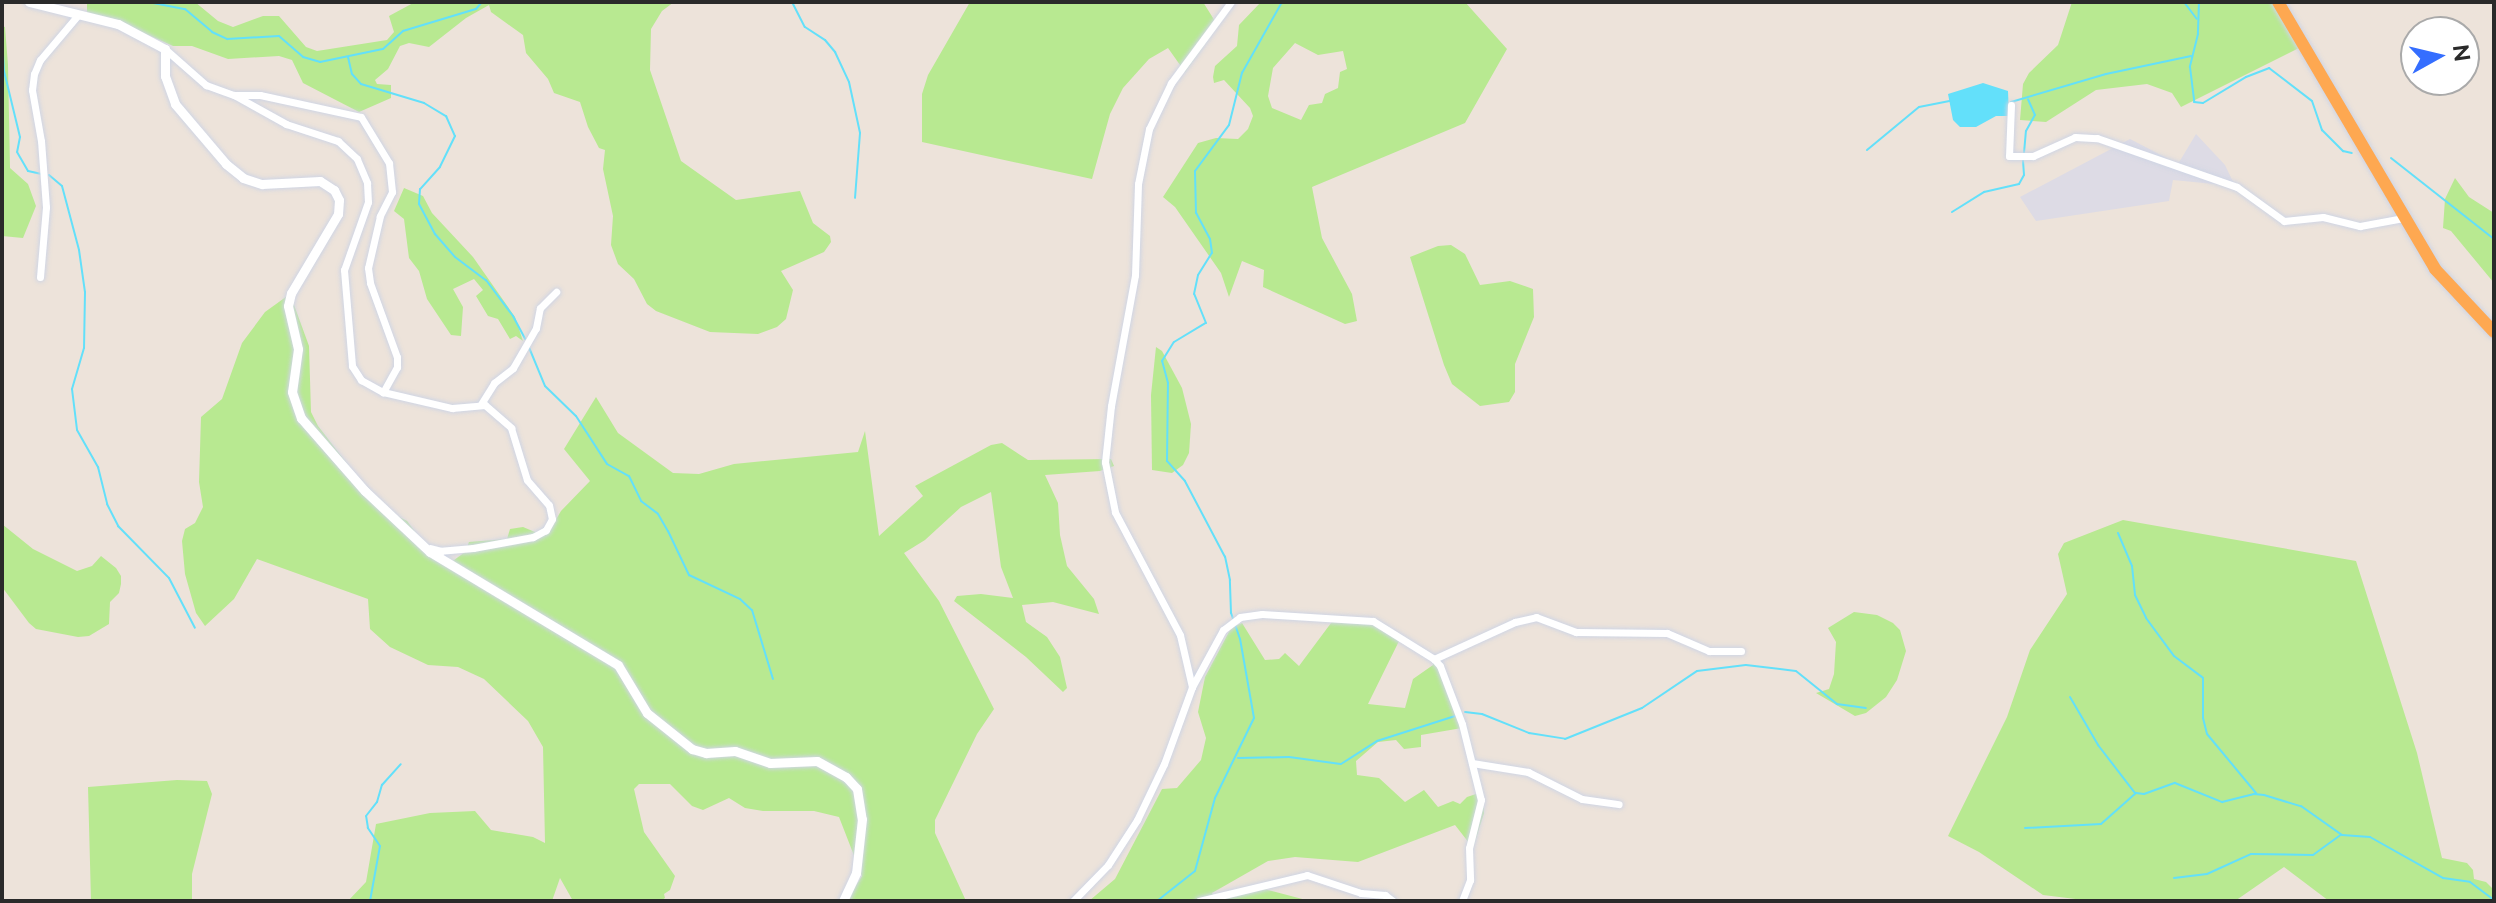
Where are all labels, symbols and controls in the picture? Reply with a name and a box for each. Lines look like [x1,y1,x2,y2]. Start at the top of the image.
north arrow [2400,16,2480,96]
text: N [2448,43,2476,63]

